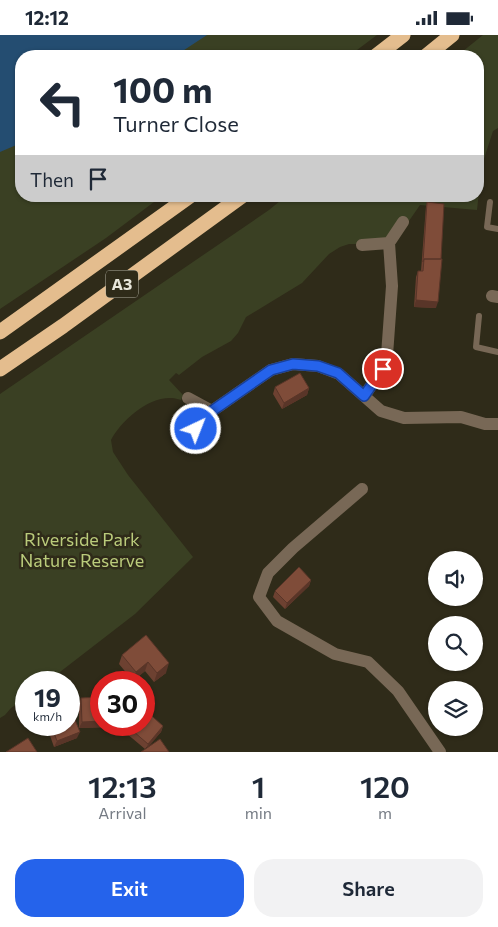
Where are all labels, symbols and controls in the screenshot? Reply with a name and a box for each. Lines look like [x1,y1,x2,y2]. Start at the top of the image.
text: 12:12 [25,6,69,29]
text: 100 m [113,67,213,110]
icon: left [30,70,95,135]
text: Turner Close [113,110,239,137]
icon: arrive [84,165,112,193]
text: Then [30,168,74,191]
road number: A3 [106,270,138,297]
pin [362,348,404,390]
icon: arrive [369,355,397,383]
position arrow [169,402,221,454]
park label: Riverside Park Nature Reserve [20,528,144,571]
map controls [428,551,483,736]
button: sound [428,551,483,606]
button: search [428,616,483,671]
speed limit sign: 30 [90,671,155,736]
button: layers [428,681,483,736]
text: 19 [34,682,61,712]
text: km/h [33,709,62,723]
text: 12:13 [88,767,157,804]
text: 1 [252,767,265,804]
text: 120 [360,767,410,804]
text: Arrival [98,803,147,822]
text: min [245,803,272,822]
text: m [378,803,392,822]
button: Exit [15,859,244,917]
button: Share [254,859,483,917]

